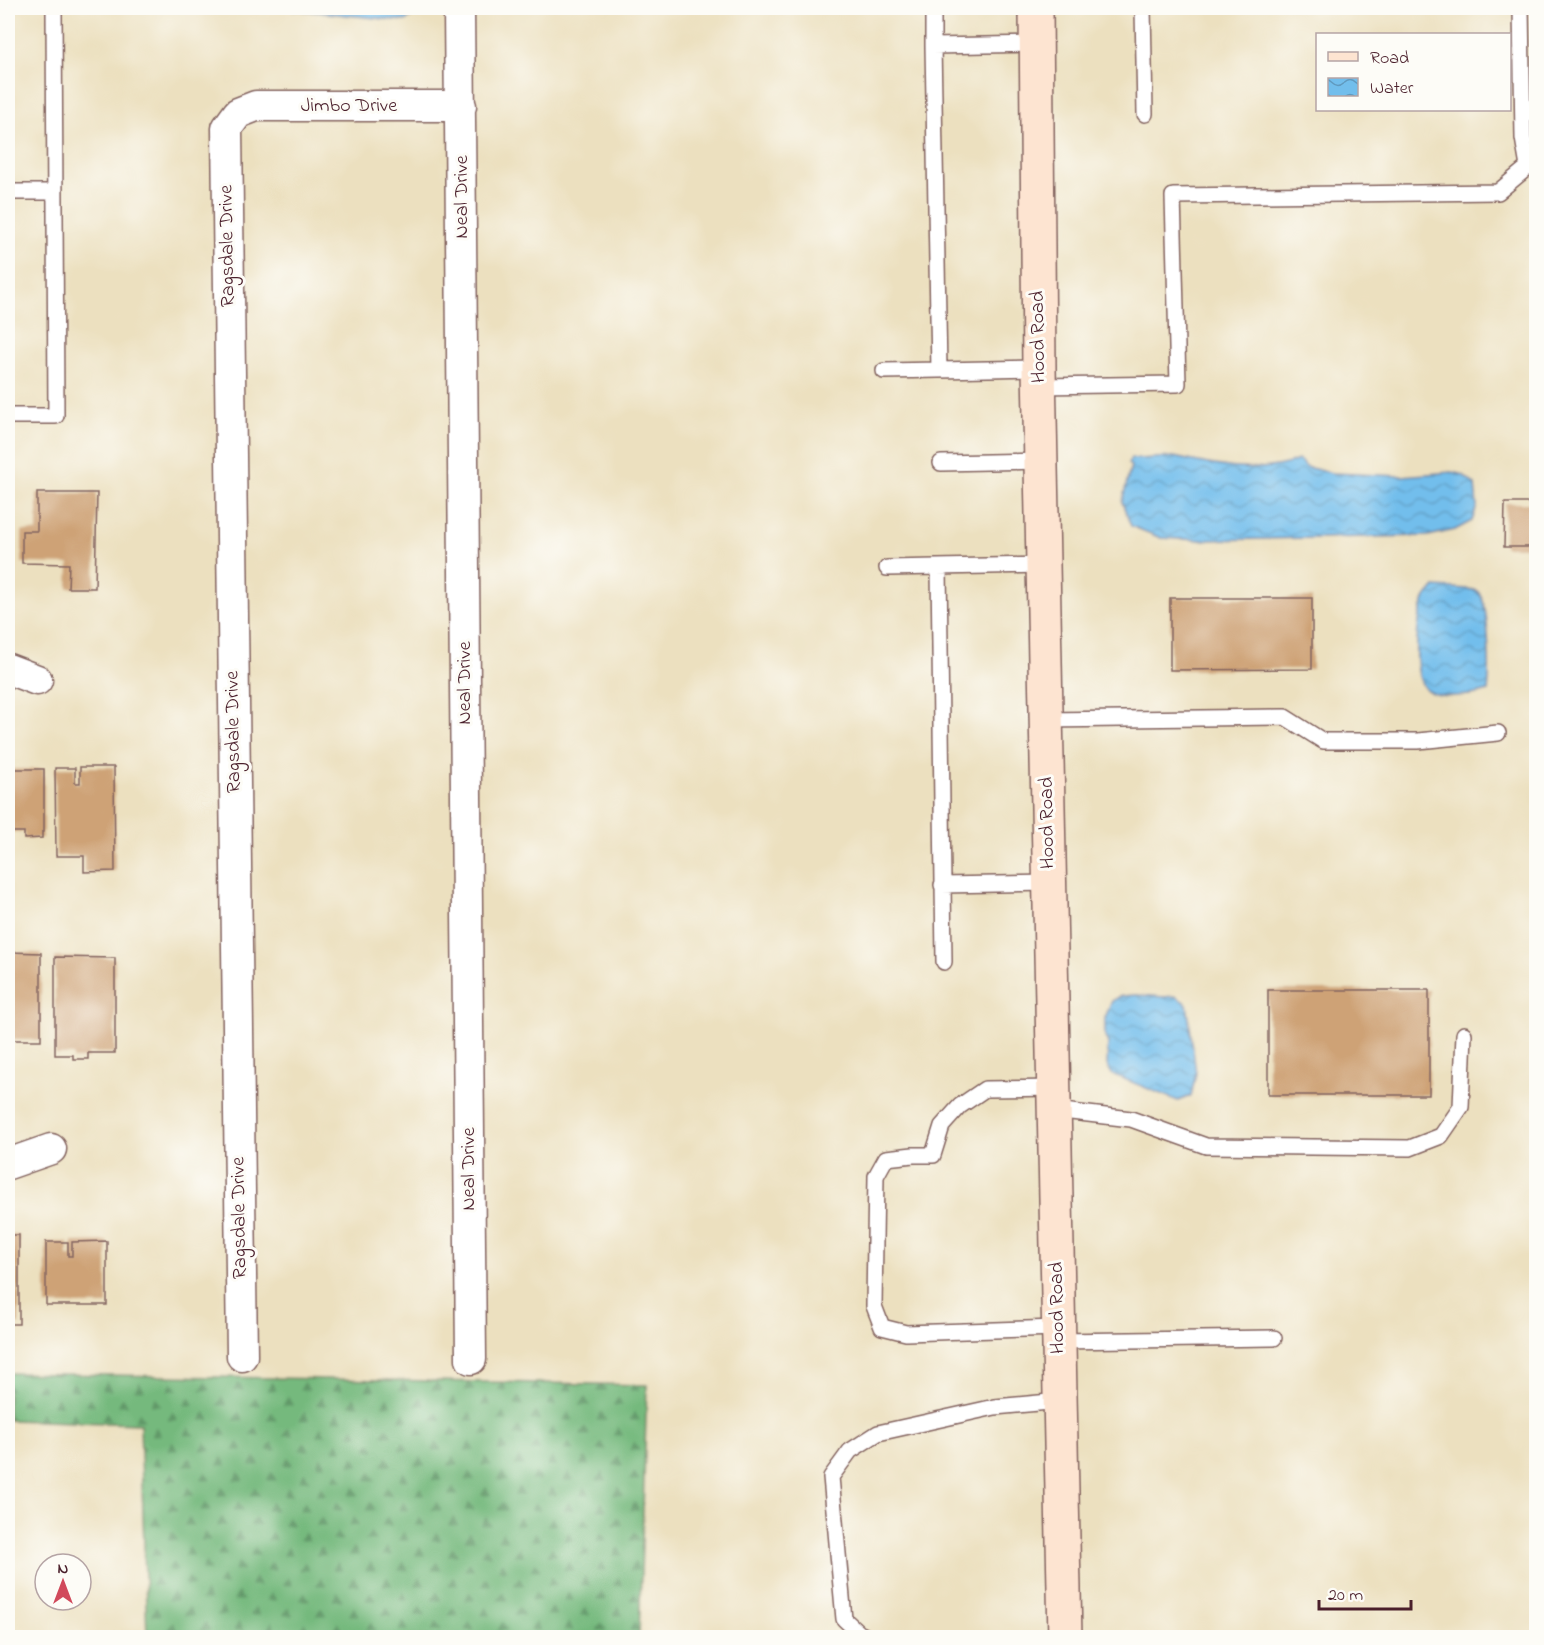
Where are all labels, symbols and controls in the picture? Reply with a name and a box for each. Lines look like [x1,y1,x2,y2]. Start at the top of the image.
legend [1316,33,1511,111]
text: Road [1370,46,1409,72]
text: Water [1370,76,1414,102]
street label: Jimbo Drive [301,92,397,121]
street label: Neal Drive [448,155,477,239]
street label: Ragsdale Drive [212,185,245,307]
street label: Hood Road [1024,291,1054,383]
street label: Neal Drive [451,641,480,725]
street label: Ragsdale Drive [218,671,251,793]
street label: Hood Road [1033,777,1063,869]
street label: Neal Drive [455,1127,484,1211]
street label: Ragsdale Drive [224,1157,257,1279]
street label: Hood Road [1043,1262,1073,1354]
north arrow [33,1552,93,1612]
text: N [58,1557,69,1581]
scale bar [1319,1573,1410,1611]
text: 20 m [1328,1583,1363,1609]

